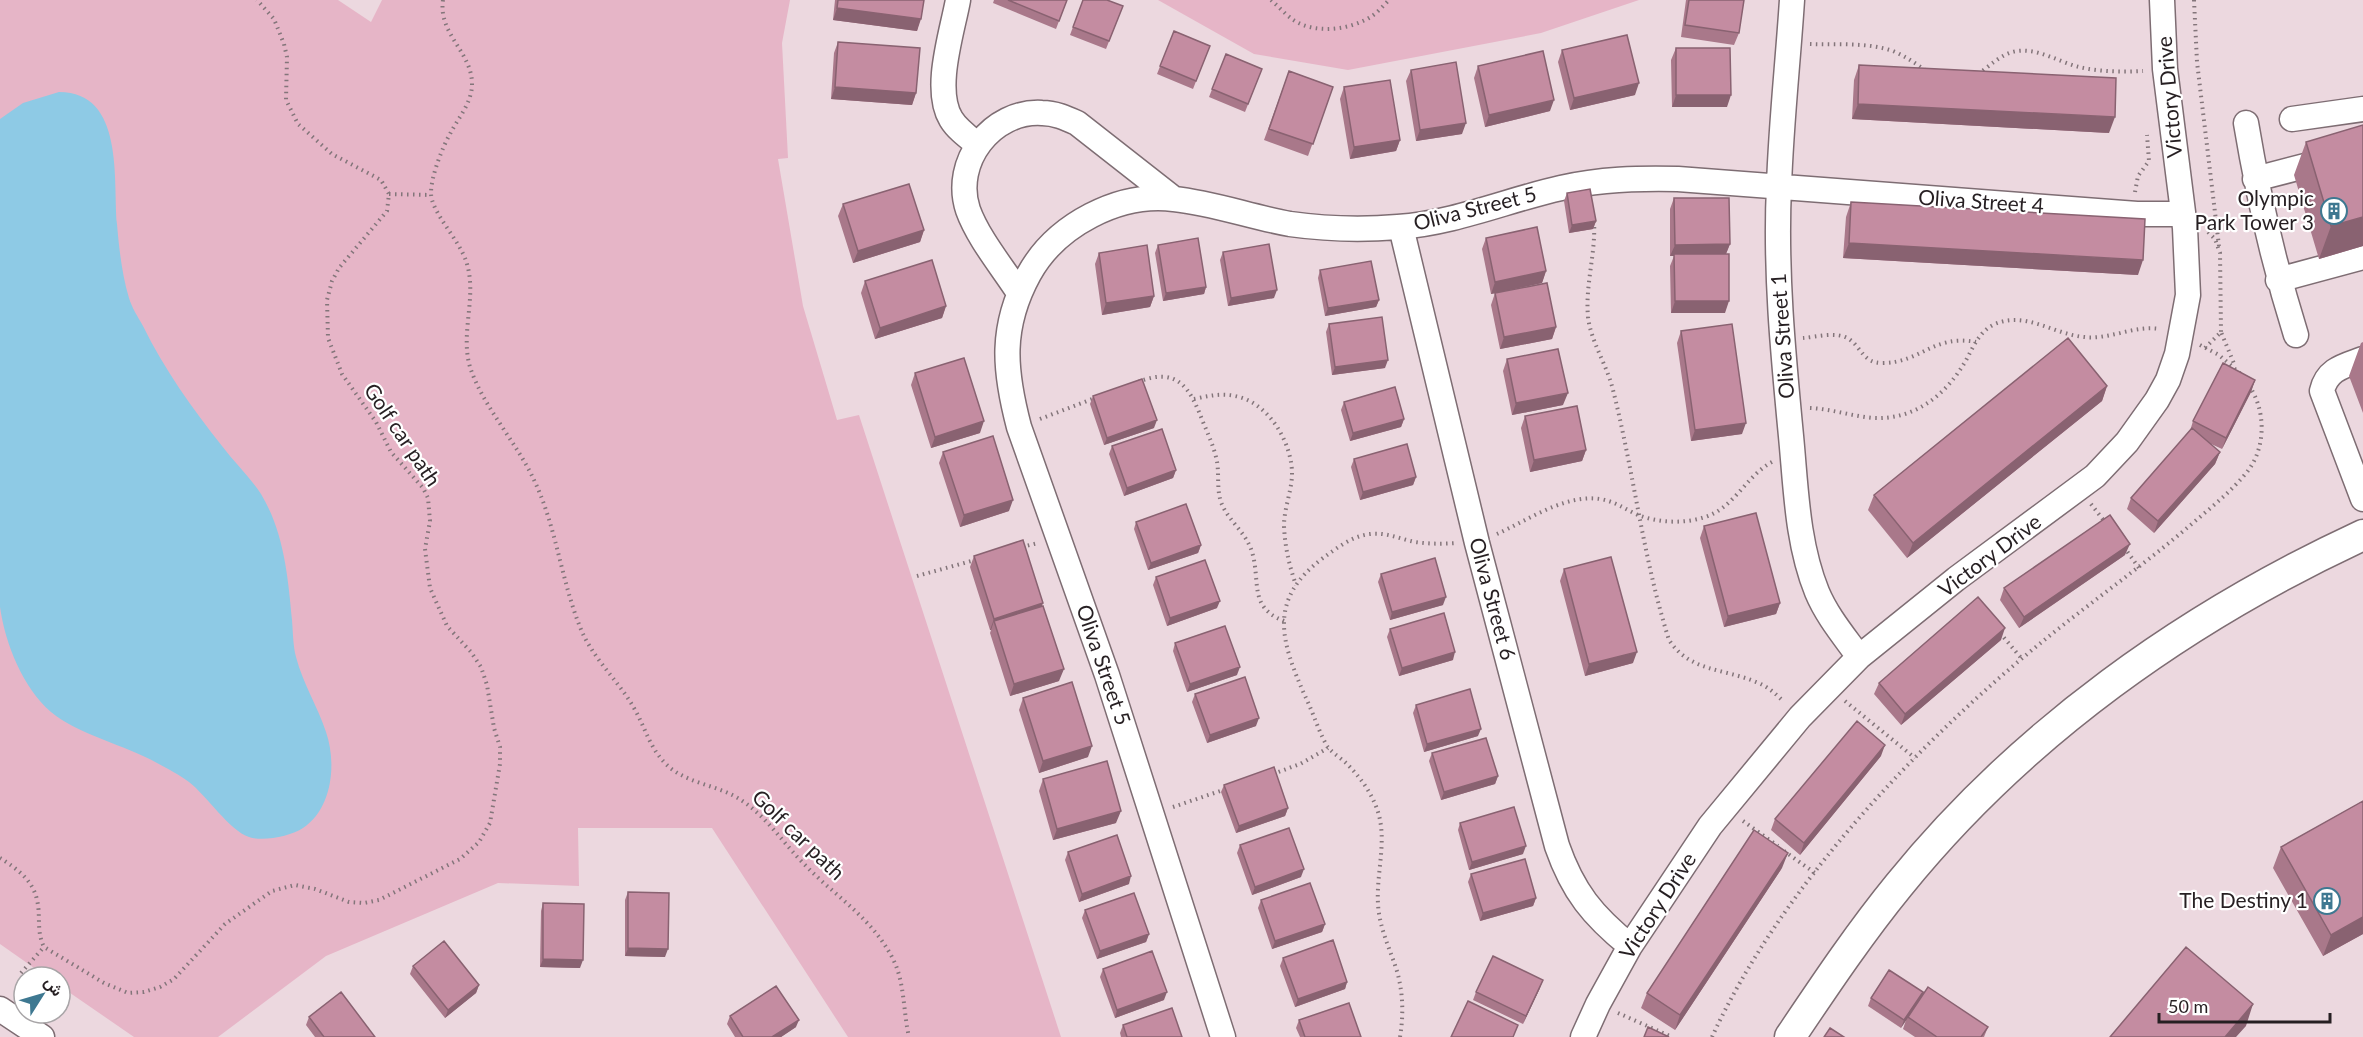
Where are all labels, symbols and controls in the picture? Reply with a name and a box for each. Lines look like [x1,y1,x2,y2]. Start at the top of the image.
street label: Victory Drive [2151,35,2186,159]
street label: Oliva Street 5 [1411,180,1539,235]
street label: Oliva Street 4 [1917,184,2045,217]
place label: Olympic Park Tower 3 [2194,185,2314,234]
building icon: Olympic Park Tower 3 [2319,196,2349,226]
street label: Oliva Street 1 [1765,272,1798,400]
street label: Golf car path [360,378,447,490]
street label: Victory Drive [1933,508,2045,602]
street label: Oliva Street 6 [1465,535,1522,663]
street label: Oliva Street 5 [1072,601,1137,728]
street label: Golf car path [748,784,850,884]
street label: Victory Drive [1613,847,1700,963]
building icon: The Destiny 1 [2312,886,2342,916]
place label: The Destiny 1 [2179,887,2308,912]
north arrow [12,965,72,1025]
text: ش [40,972,68,1000]
scale bar [2159,986,2330,1024]
text: 50 m [2168,995,2208,1017]

